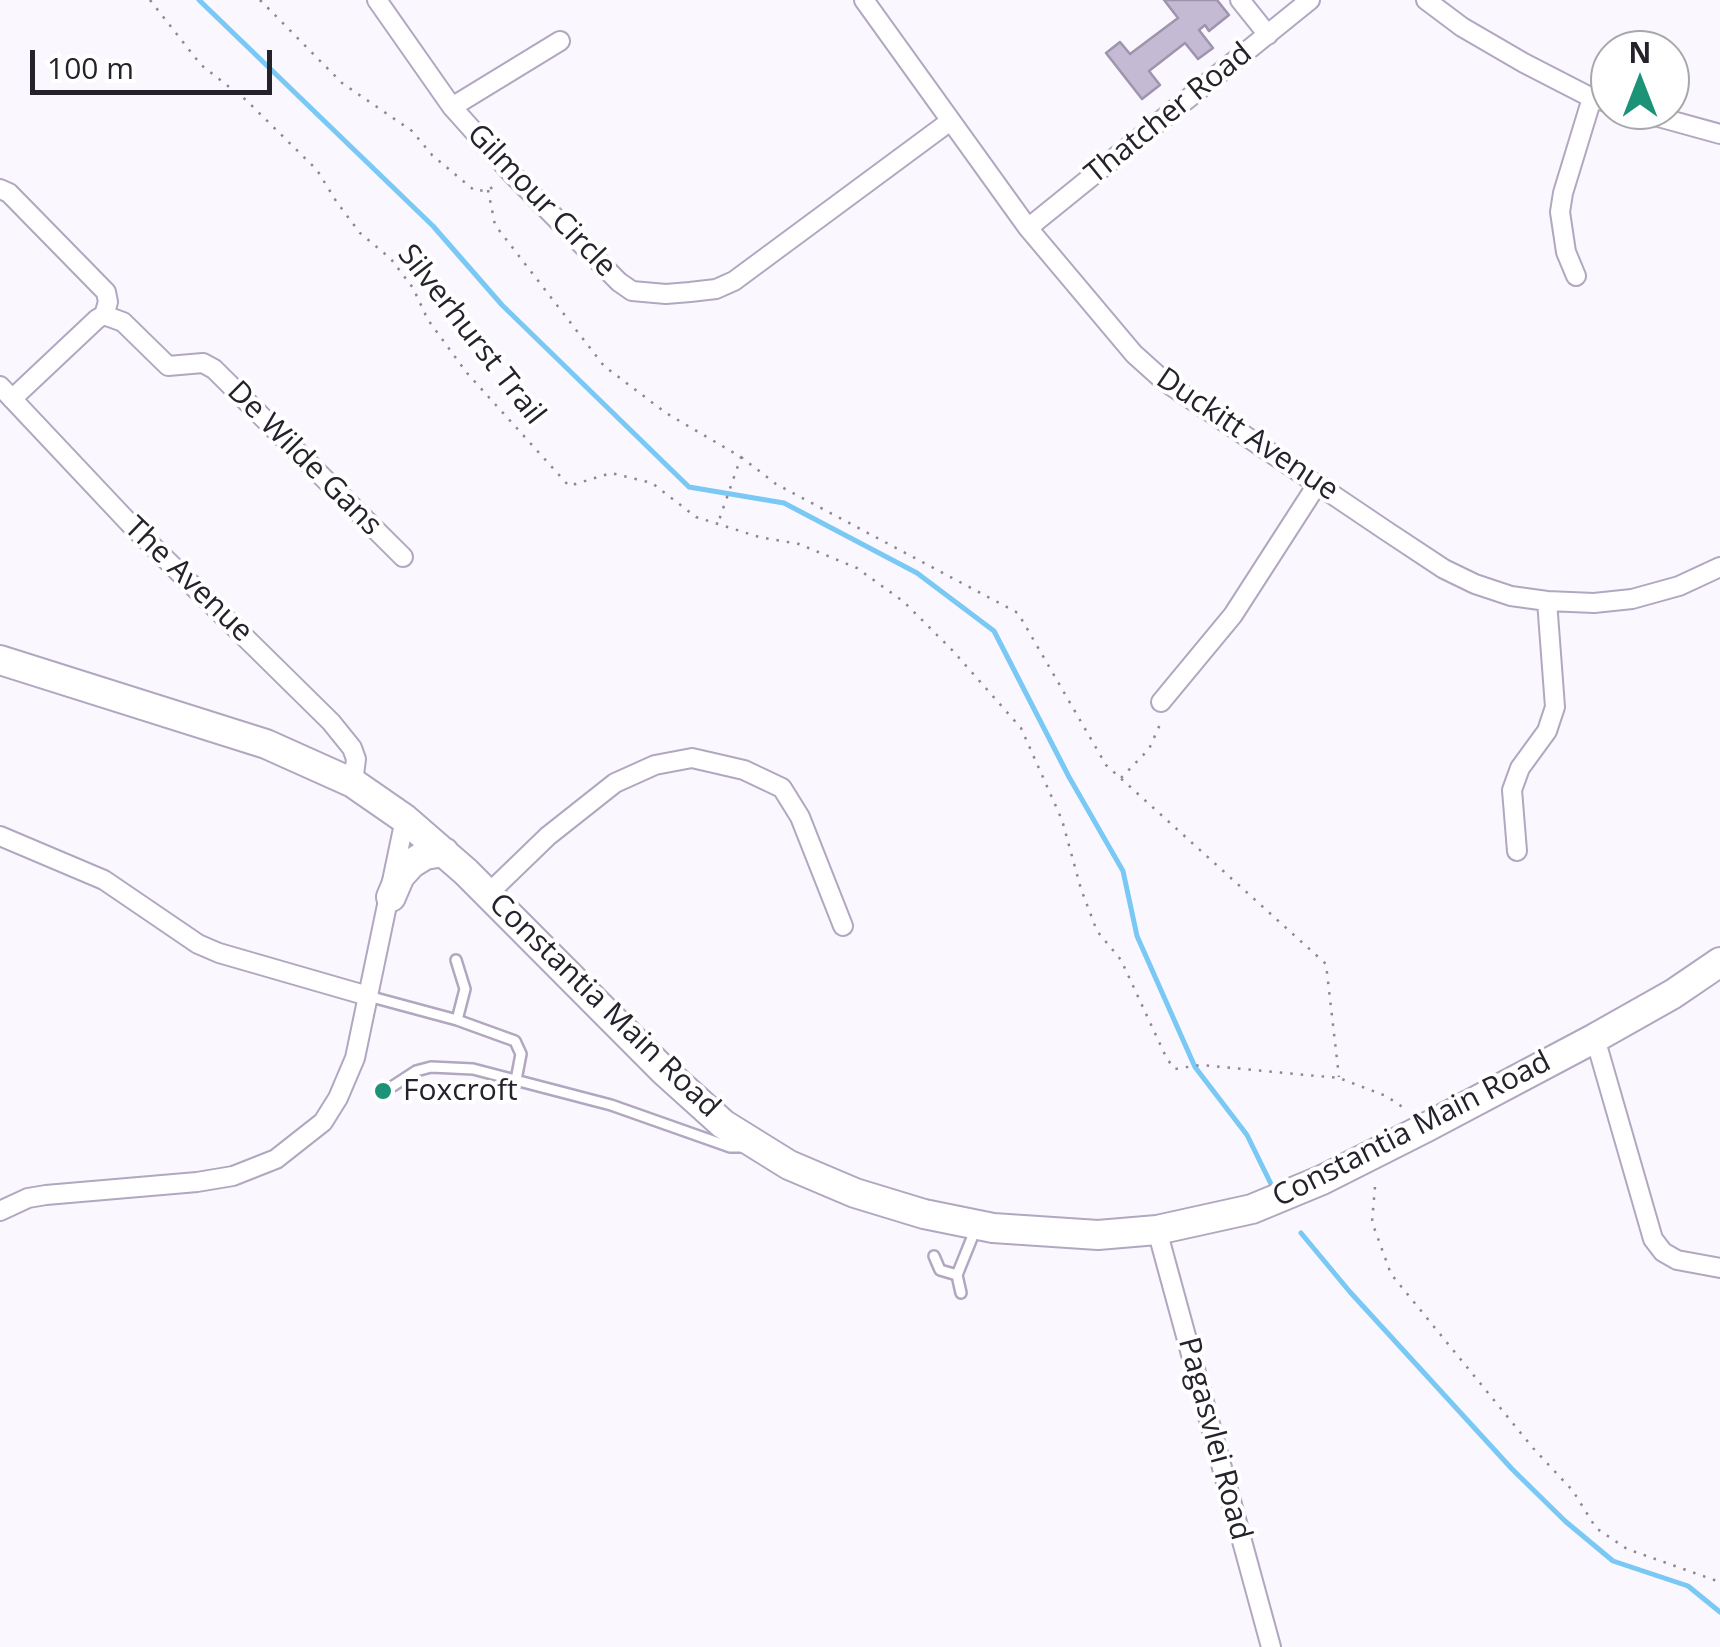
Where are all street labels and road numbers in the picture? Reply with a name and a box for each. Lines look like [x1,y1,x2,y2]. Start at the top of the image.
street label: Thatcher Road [1079,36,1259,192]
street label: Gilmour Circle [459,117,623,285]
street label: Silverhurst Trail [390,238,552,432]
street label: Duckitt Avenue [1149,361,1345,509]
street label: De Wilde Gans [219,374,389,544]
street label: The Avenue [117,510,259,650]
street label: Constantia Main Road [481,886,727,1126]
street label: Constantia Main Road [1267,1044,1557,1216]
street label: Pagasvlei Road [1170,1334,1258,1544]

